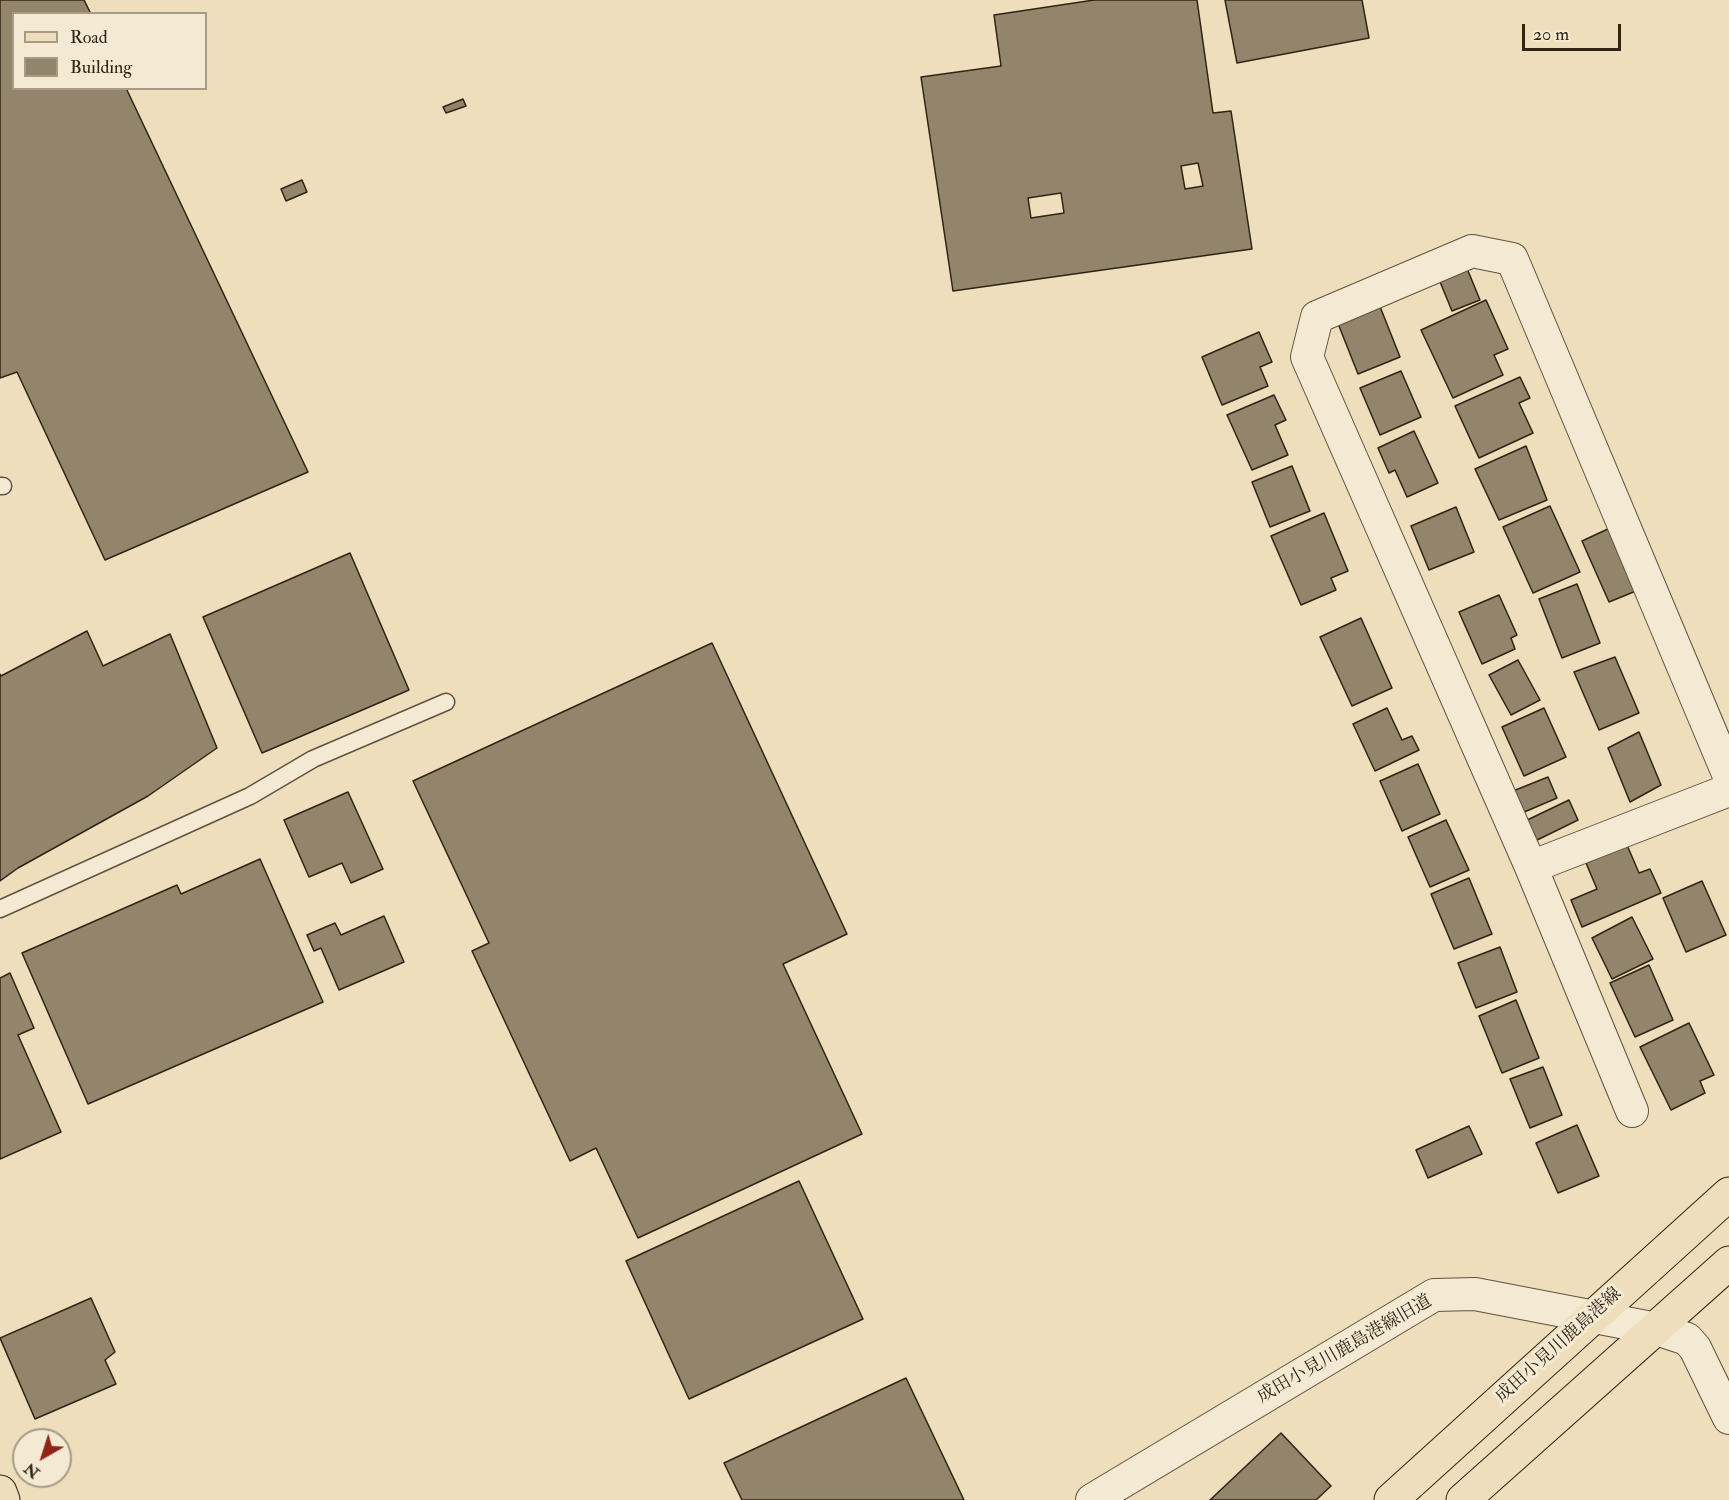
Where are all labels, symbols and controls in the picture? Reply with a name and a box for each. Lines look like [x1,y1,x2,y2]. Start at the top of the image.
legend [12,12,207,90]
scale bar [1525,12,1624,50]
text: 20 m [1533,23,1569,46]
text: Road [70,26,108,49]
text: Building [70,56,132,79]
street label: 成田小見川鹿島港線 [1492,1284,1626,1408]
street label: 成田小見川鹿島港線旧道 [1254,1291,1436,1409]
north arrow [12,1428,72,1488]
text: N [20,1458,44,1483]

